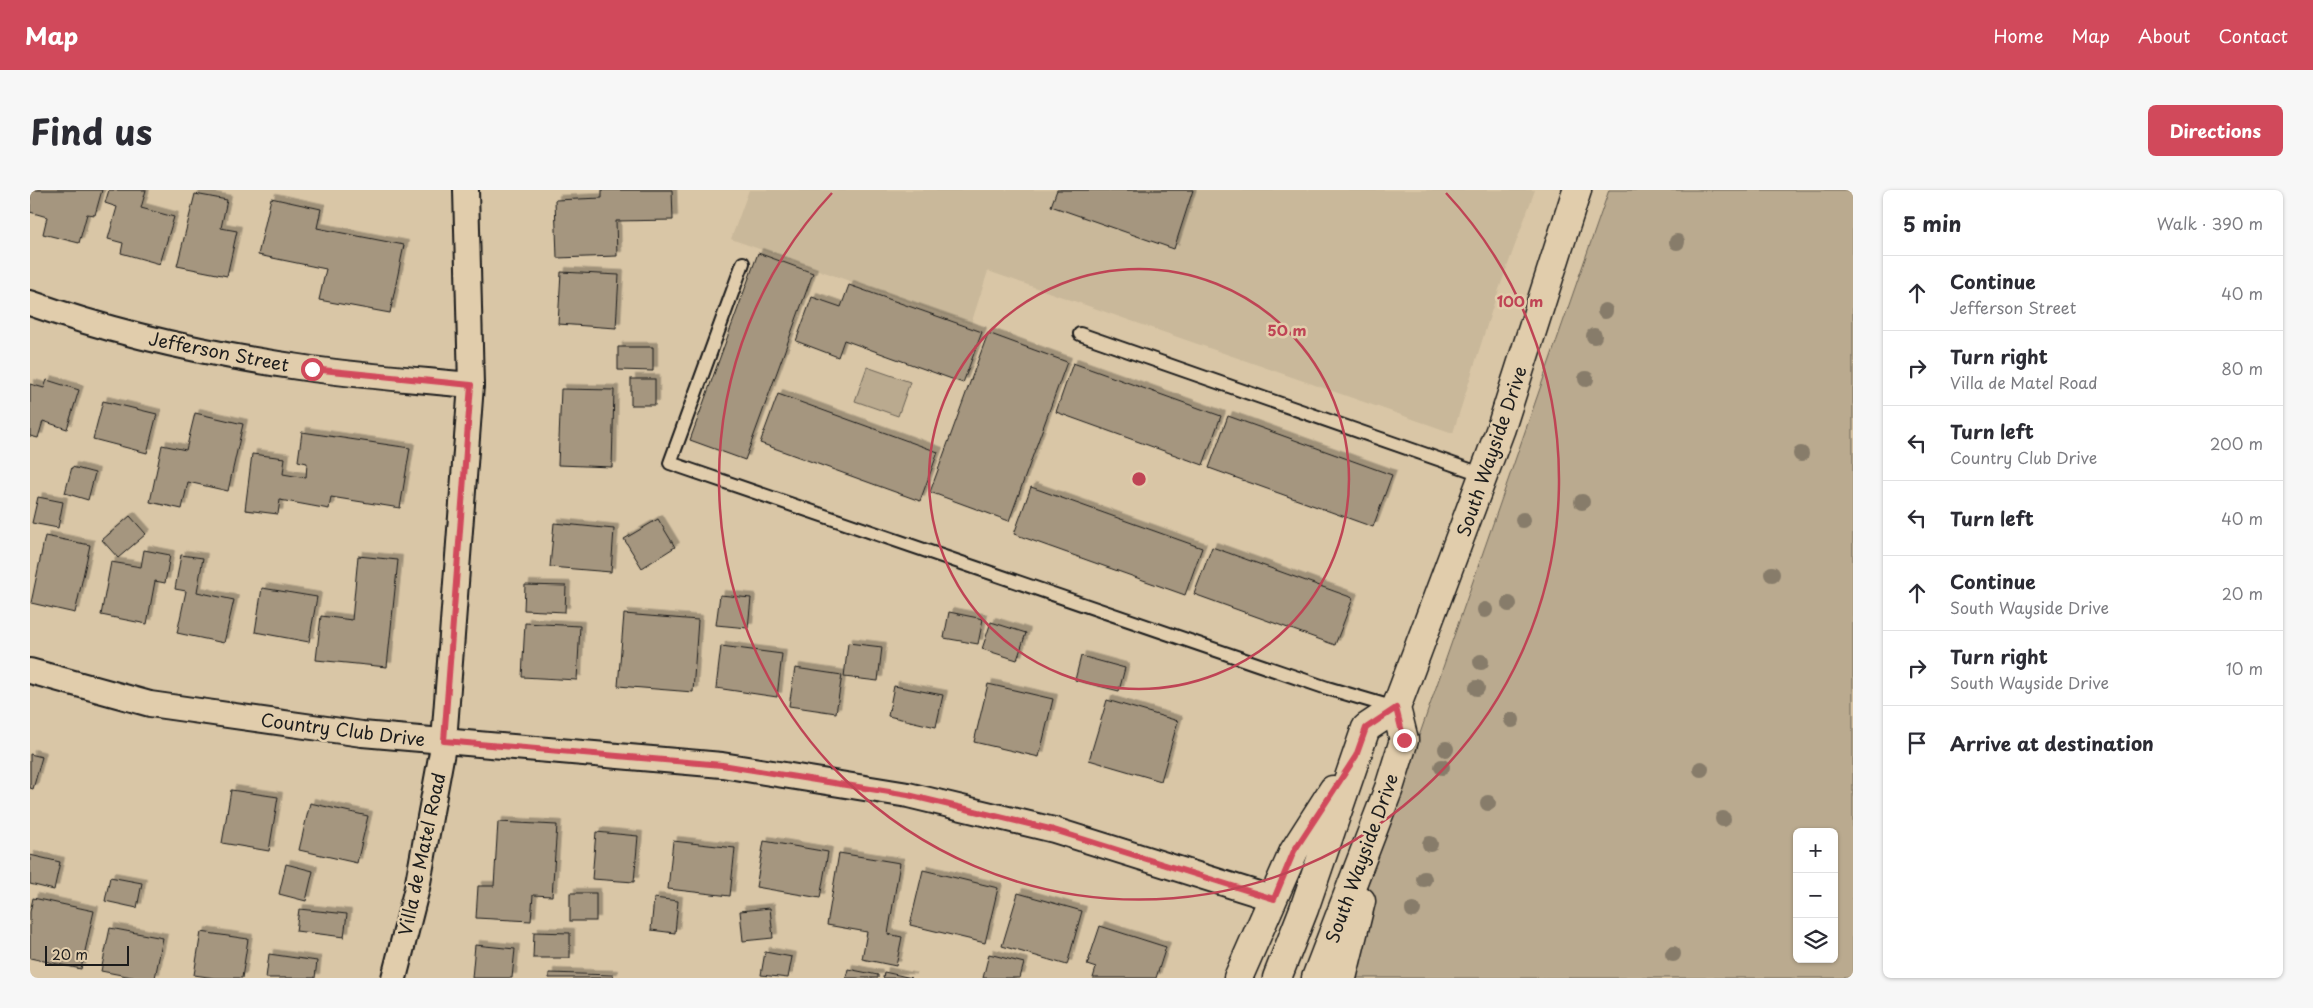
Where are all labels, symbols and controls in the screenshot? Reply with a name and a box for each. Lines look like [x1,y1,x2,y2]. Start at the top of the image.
text: Map [25,17,78,53]
text: Home [1993,22,2043,49]
text: Map [2071,22,2110,49]
text: About [2138,22,2190,49]
text: Contact [2218,22,2288,49]
text: Find us [30,104,152,157]
button: Directions [2148,105,2283,156]
text: 5 min [1903,207,1961,239]
text: Walk · 390 m [2157,211,2263,235]
text: Continue [1950,267,2036,295]
icon: ahead [1903,279,1931,307]
text: 40 m [2221,281,2263,305]
text: 100 m [1497,289,1543,312]
text: Jefferson Street [1950,295,2076,319]
text: 50 m [1268,318,1306,341]
street label: Jefferson Street [147,324,291,378]
text: Turn right [1950,342,2048,370]
icon: right [1903,354,1931,382]
text: 80 m [2221,356,2263,380]
route start [301,358,324,381]
street label: South Wayside Drive [1449,362,1533,540]
text: Villa de Matel Road [1950,370,2098,394]
text: Turn left [1950,417,2034,445]
icon: left [1903,429,1931,457]
text: 200 m [2210,431,2263,455]
text: Country Club Drive [1950,445,2097,469]
centre of rings [1130,470,1148,488]
icon: left [1903,504,1931,532]
text: Turn left [1950,504,2034,532]
text: 40 m [2221,506,2263,530]
text: Continue [1950,567,2036,595]
icon: ahead [1903,579,1931,607]
text: 20 m [2222,581,2263,605]
text: South Wayside Drive [1950,595,2109,619]
text: Turn right [1950,642,2048,670]
icon: right [1903,654,1931,682]
text: 10 m [2226,656,2263,680]
text: South Wayside Drive [1950,670,2109,694]
street label: Country Club Drive [259,706,427,752]
route end [1393,729,1416,752]
icon: arrive [1903,729,1931,757]
text: Arrive at destination [1950,729,2154,757]
street label: South Wayside Drive [1318,769,1404,947]
street label: Villa de Matel Road [391,770,451,938]
map controls [1793,828,1838,963]
button: + [1793,828,1838,873]
button: − [1793,873,1838,918]
button: layers [1793,918,1838,963]
scale bar [45,943,129,966]
text: 20 m [52,944,88,965]

